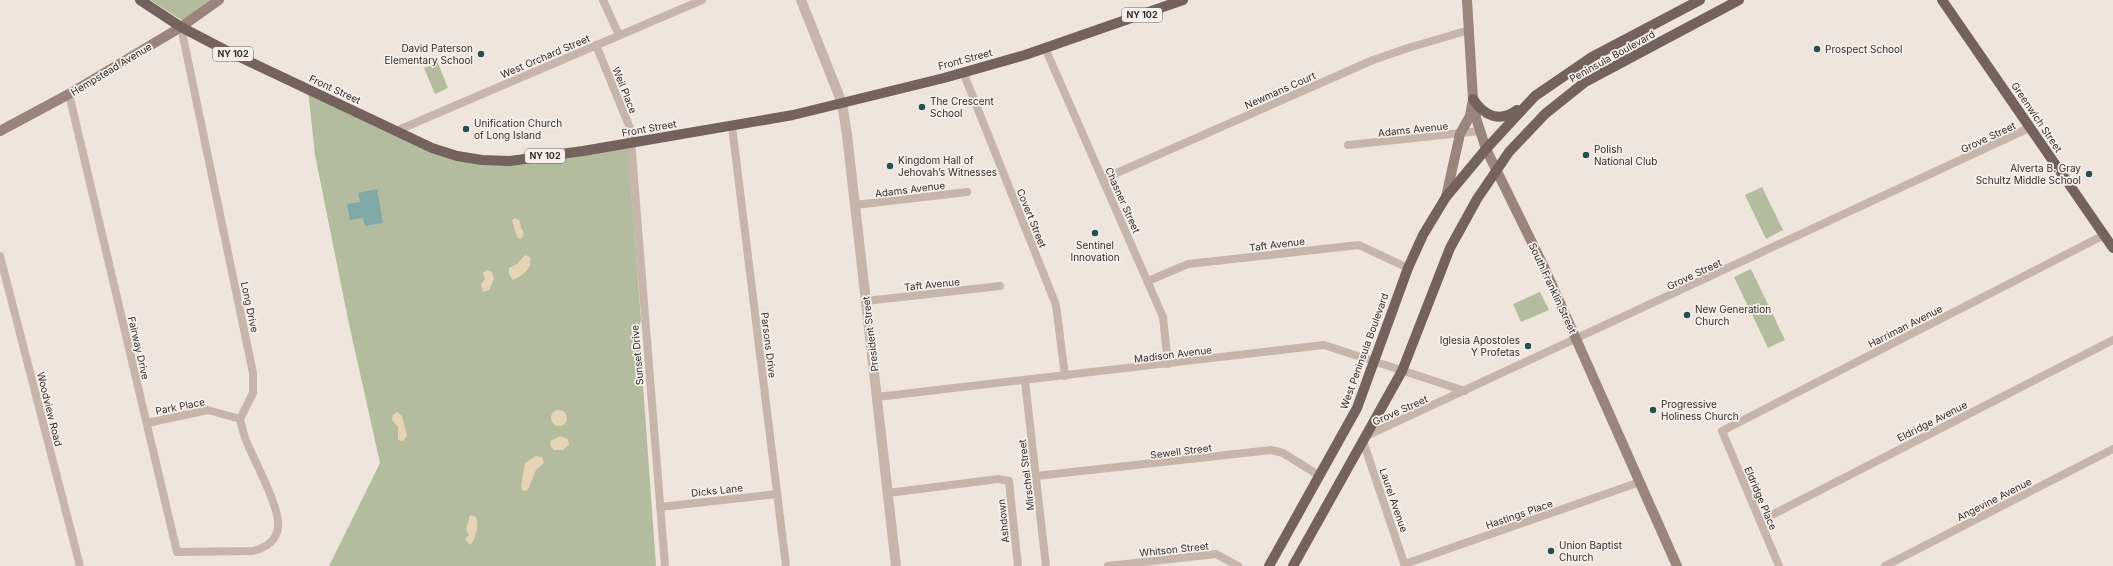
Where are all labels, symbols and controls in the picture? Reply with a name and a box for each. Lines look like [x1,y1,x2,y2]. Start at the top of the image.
road number: NY 102 [1122,8,1162,22]
street label: Peninsula Boulevard [1567,28,1657,84]
street label: West Orchard Street [499,31,592,80]
street label: Hempstead Avenue [68,40,154,98]
place label: David Paterson Elementary School [384,42,473,66]
place label: Prospect School [1825,43,1902,55]
marker: Prospect School [1812,44,1822,54]
street label: Front Street [937,46,994,72]
road number: NY 102 [213,47,253,61]
marker: David Paterson Elementary School [476,49,486,59]
street label: Weil Place [610,65,640,115]
street label: Newmans Court [1243,69,1318,111]
street label: Front Street [307,72,363,106]
street label: Greenwich Street [2009,80,2065,155]
place label: The Crescent School [930,95,994,119]
marker: The Crescent School [917,102,927,112]
place label: Unification Church of Long Island [474,117,562,141]
street label: Front Street [621,117,678,139]
street label: Adams Avenue [1377,119,1449,139]
street label: Grove Street [1959,119,2018,155]
marker: Unification Church of Long Island [461,124,471,134]
place label: Polish National Club [1594,143,1657,167]
road number: NY 102 [525,149,565,163]
marker: Polish National Club [1581,150,1591,160]
place label: Kingdom Hall of Jehovah’s Witnesses [898,154,997,178]
marker: Kingdom Hall of Jehovah’s Witnesses [885,161,895,171]
place label: Alverta B. Gray Schultz Middle School [1976,162,2081,186]
street label: Chasner Street [1103,165,1143,235]
marker: Alverta B. Gray Schultz Middle School [2084,169,2094,179]
street label: Adams Avenue [874,179,946,199]
street label: Covert Street [1015,187,1050,250]
marker: Sentinel Innovation [1090,228,1100,238]
street label: Taft Avenue [1249,235,1306,253]
place label: Sentinel Innovation [1070,239,1120,263]
street label: South Franklin Street [1527,241,1580,336]
street label: Grove Street [1665,256,1724,292]
street label: Taft Avenue [904,275,961,293]
street label: Long Drive [239,281,261,334]
street label: West Peninsula Boulevard [1337,291,1391,411]
street label: President Street [859,295,881,372]
street label: Harriman Avenue [1866,302,1944,350]
place label: New Generation Church [1695,303,1771,327]
marker: New Generation Church [1682,310,1692,320]
street label: Parsons Drive [759,312,779,379]
street label: Fairway Drive [126,315,152,381]
street label: Sunset Drive [628,324,646,386]
place label: Iglesia Apostoles Y Profetas [1440,334,1520,358]
marker: Iglesia Apostoles Y Profetas [1523,341,1533,351]
street label: Madison Avenue [1133,343,1213,365]
street label: Woodview Road [35,371,65,447]
street label: Grove Street [1371,392,1430,428]
street label: Park Place [154,395,206,417]
place label: Progressive Holiness Church [1661,398,1739,422]
street label: Eldridge Avenue [1895,398,1969,444]
marker: Progressive Holiness Church [1648,405,1658,415]
street label: Mirschel Street [1016,438,1036,511]
street label: Sewell Street [1150,441,1213,461]
street label: Eldridge Place [1742,464,1780,532]
street label: Laurel Avenue [1377,466,1411,534]
street label: Angevine Avenue [1955,475,2034,523]
street label: Dicks Lane [691,481,744,499]
street label: Hastings Place [1484,497,1554,531]
street label: Ashdown [995,498,1011,544]
street label: Whitson Street [1139,539,1210,559]
place label: Union Baptist Church [1559,539,1623,563]
marker: Union Baptist Church [1546,546,1556,556]

